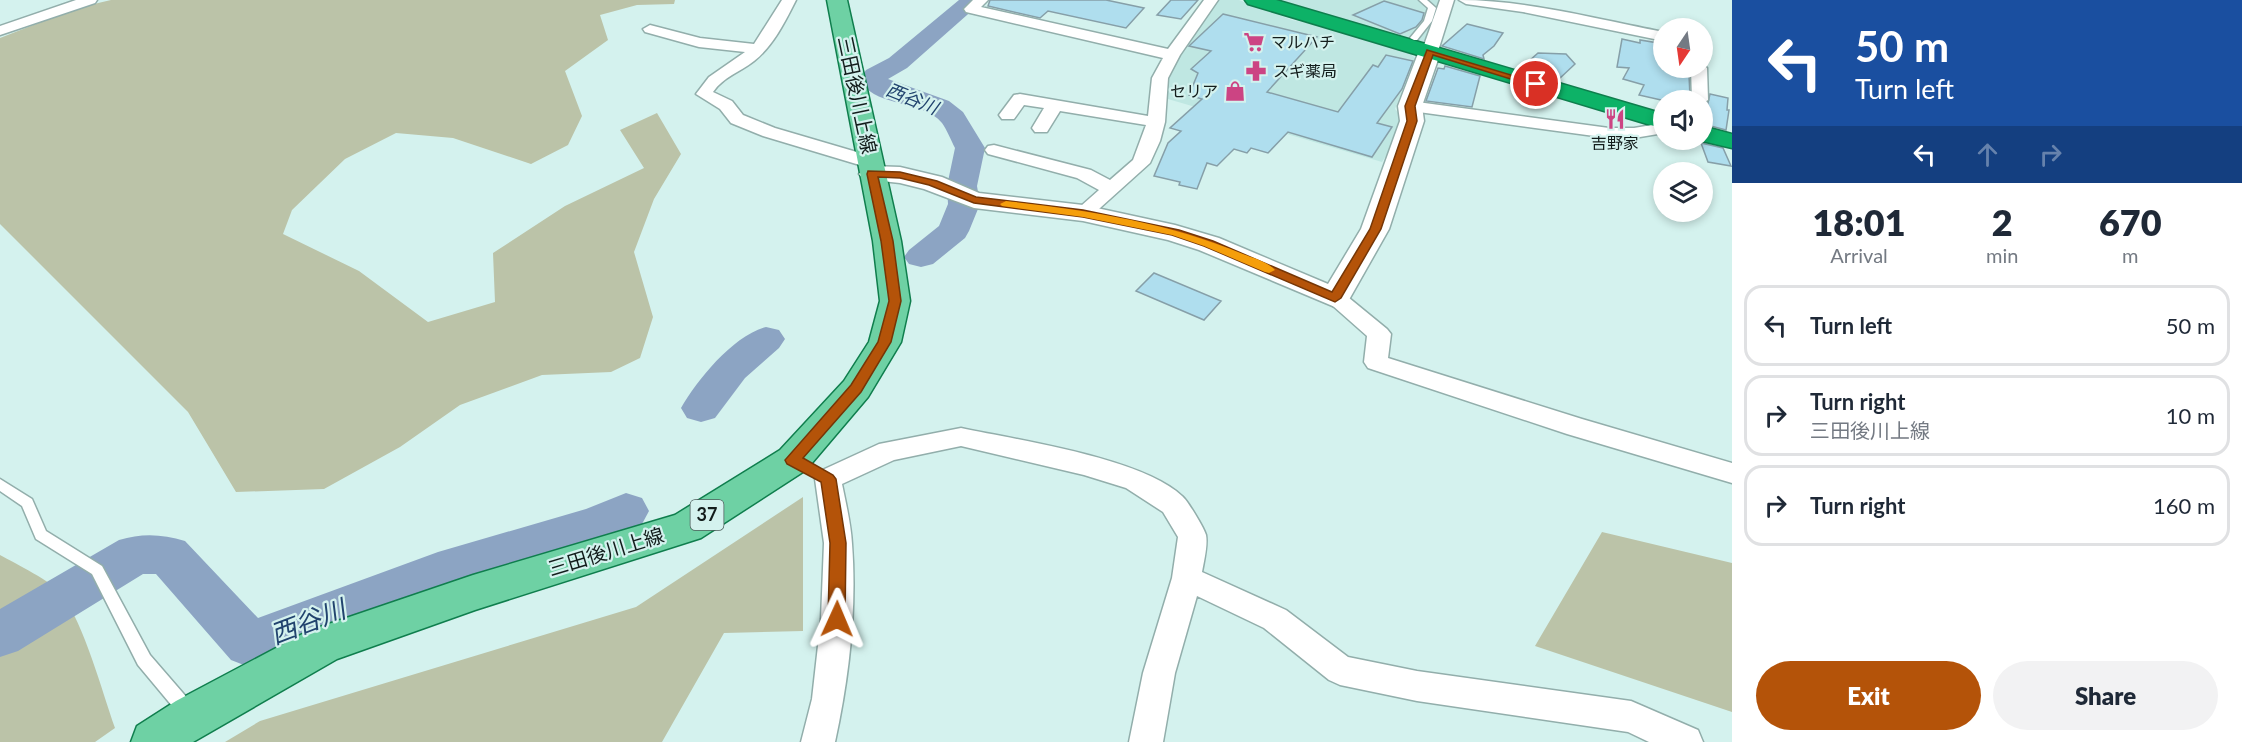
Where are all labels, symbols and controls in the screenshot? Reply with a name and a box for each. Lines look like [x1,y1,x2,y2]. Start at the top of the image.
north arrow [1653,18,1713,78]
map controls [1653,18,1713,222]
text: 50 m [1855,21,1949,71]
icon: left [1756,24,1834,102]
supermarket icon: マルハチ [1242,30,1266,54]
place label: マルハチ [1271,32,1335,51]
street label: 三田後川上線 [834,34,882,156]
pin [1510,58,1561,109]
pharmacy icon: スギ薬局 [1244,59,1268,83]
place label: スギ薬局 [1273,61,1337,80]
icon: arrive [1519,67,1552,100]
text: Turn left [1855,72,1954,105]
water label: 西谷川 [883,78,943,119]
shop icon: セリア [1223,79,1247,103]
place label: セリア [1170,81,1218,100]
button: sound [1653,90,1713,150]
restaurant icon: 吉野家 [1603,107,1627,131]
place label: 吉野家 [1591,133,1639,152]
icon: left [1908,138,1941,171]
icon: ahead [1971,138,2004,171]
icon: right [2034,138,2067,171]
button: layers [1653,162,1713,222]
text: 18:01 [1812,200,1906,244]
text: 2 [1992,200,2013,244]
text: 670 [2099,200,2162,244]
text: Arrival [1830,243,1888,267]
text: min [1986,243,2018,267]
text: m [2122,243,2138,267]
icon: left [1759,309,1792,342]
text: Turn left [1810,312,1892,339]
text: 50 m [2166,312,2215,339]
text: Turn right [1810,388,1905,415]
icon: right [1759,399,1792,432]
text: 10 m [2166,402,2215,429]
text: 三田後川上線 [1810,418,1930,442]
icon: right [1759,489,1792,522]
text: Turn right [1810,492,1905,519]
text: 160 m [2153,492,2215,519]
road number: 37 [690,500,724,530]
street label: 三田後川上線 [545,522,667,580]
position arrow [805,587,869,651]
water label: 西谷川 [265,591,353,650]
button: Exit [1756,661,1981,730]
button: Share [1993,661,2218,730]

